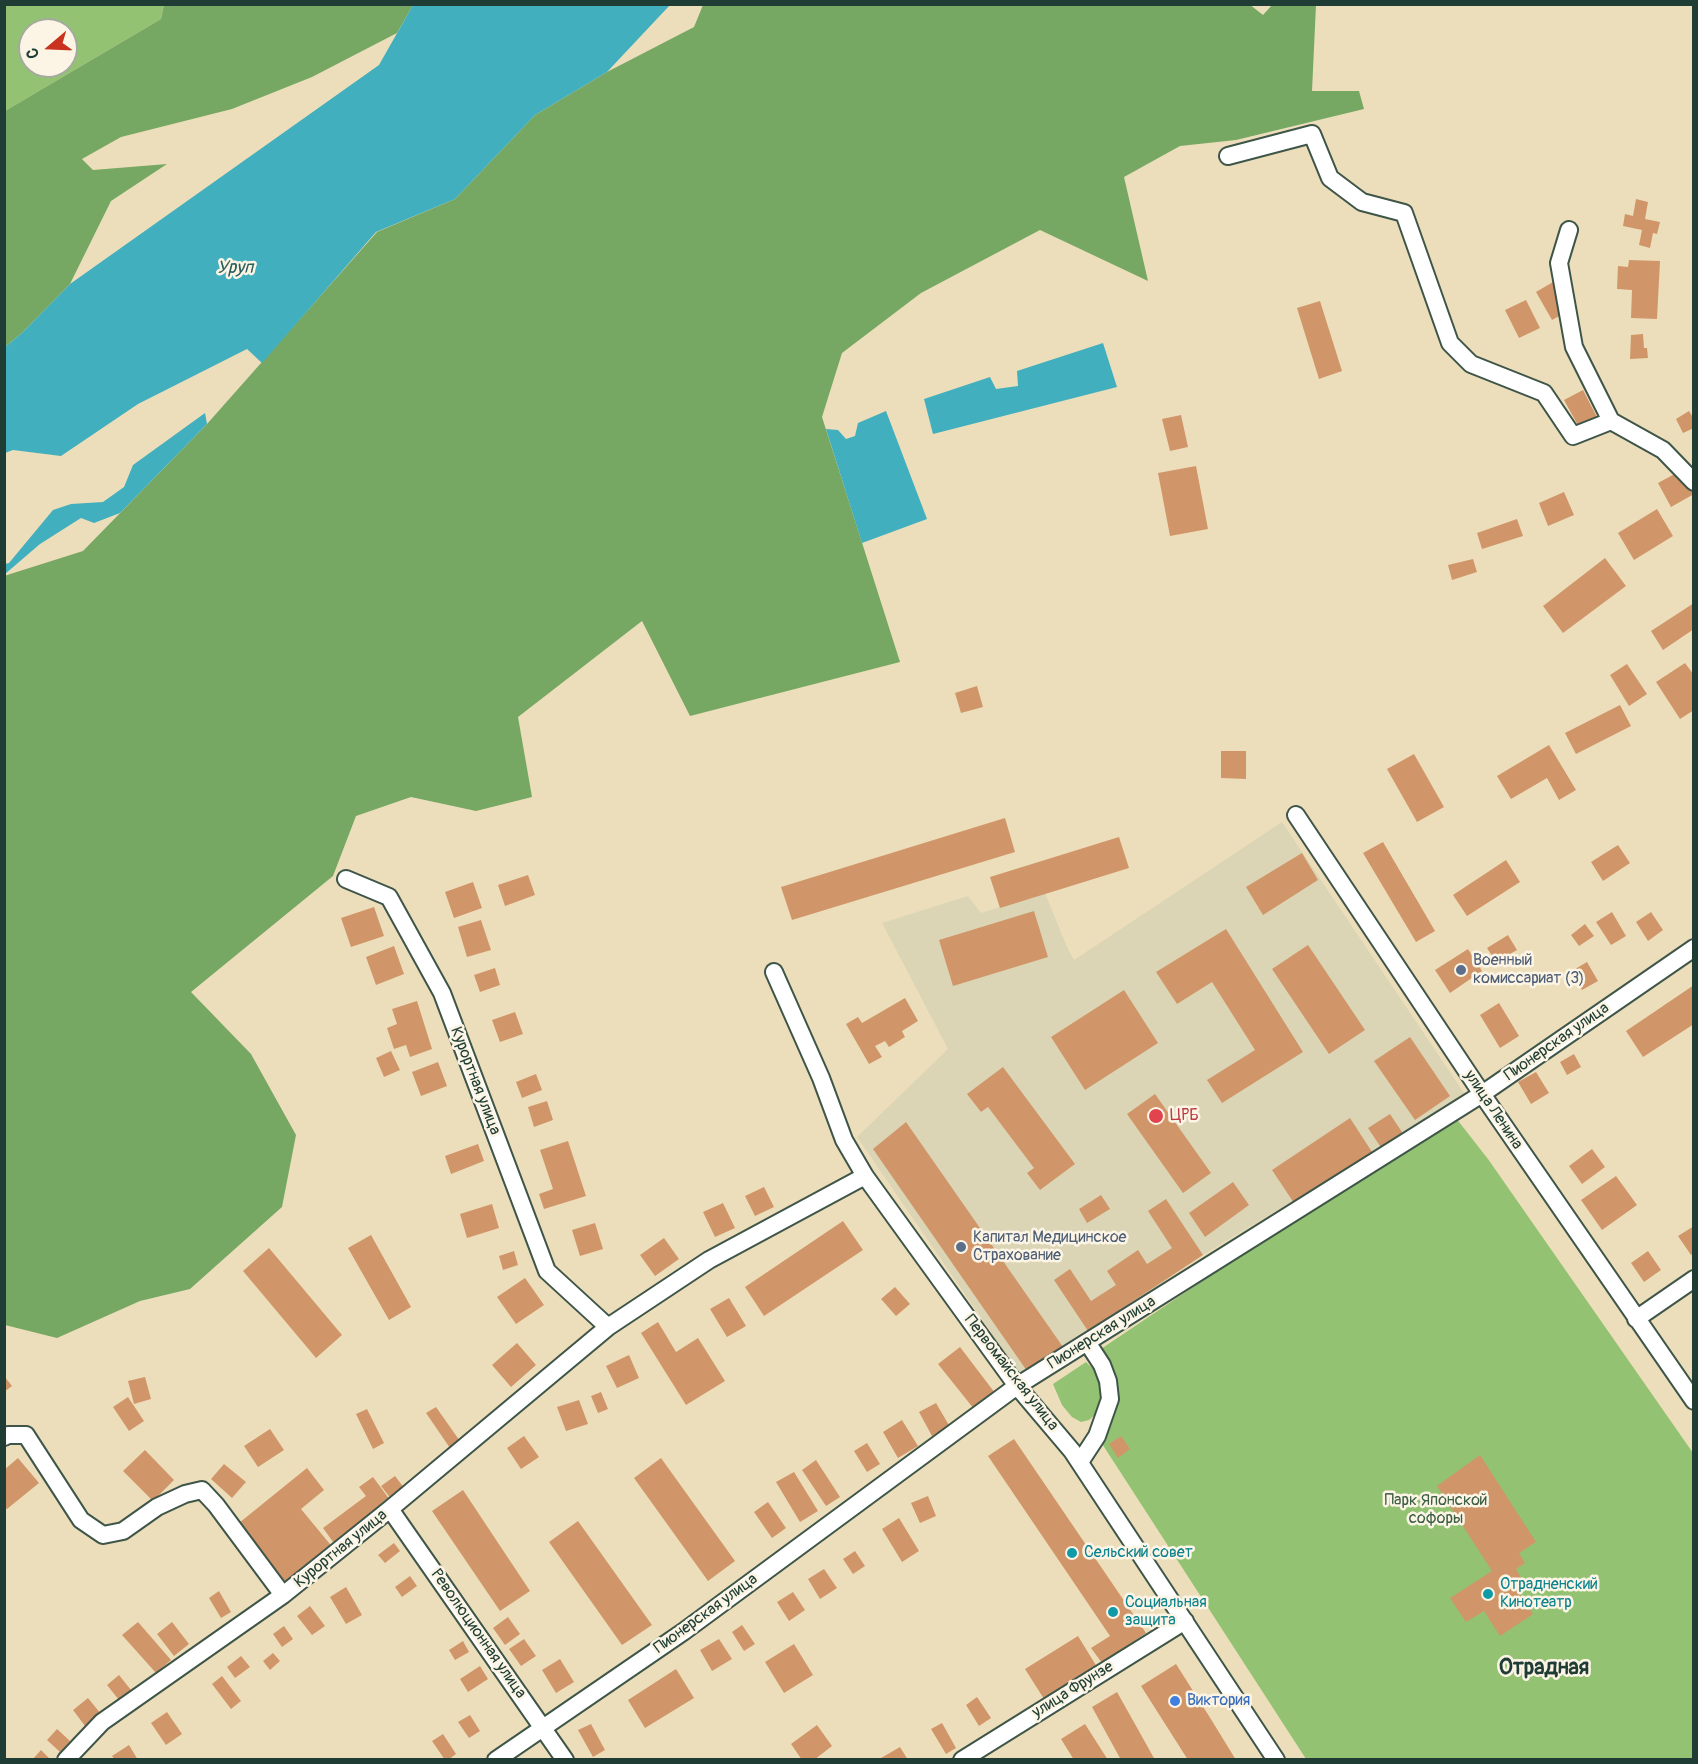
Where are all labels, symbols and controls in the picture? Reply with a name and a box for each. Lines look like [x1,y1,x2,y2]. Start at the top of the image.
north arrow [18,18,78,78]
text: С [22,45,44,61]
water label: Уруп [217,257,253,279]
place label: Военный комиссариат (3) [1473,951,1584,989]
marker: Военный комиссариат (3) [1454,963,1468,977]
street label: Пионерская улица [1501,999,1613,1085]
street label: Курортная улица [446,1024,504,1138]
street label: улица Ленина [1460,1067,1526,1153]
place label: ЦРБ [1170,1106,1199,1126]
marker: ЦРБ [1147,1107,1165,1125]
place label: Капитал Медицинское Страхование [973,1228,1126,1266]
marker: Капитал Медицинское Страхование [954,1240,968,1254]
street label: Пионерская улица [1045,1292,1159,1374]
street label: Первомайская улица [960,1311,1062,1435]
park label: Парк Японской софоры [1385,1491,1487,1529]
street label: Курортная улица [291,1506,391,1592]
place label: Сельский совет [1084,1543,1193,1563]
marker: Сельский совет [1065,1546,1079,1560]
street label: Революционная улица [426,1566,530,1702]
street label: Пионерская улица [650,1570,762,1658]
place label: Отрадненский Кинотеатр [1500,1575,1598,1613]
marker: Отрадненский Кинотеатр [1481,1587,1495,1601]
place label: Социальная защита [1125,1593,1207,1631]
marker: Социальная защита [1106,1605,1120,1619]
district label: Отрадная [1499,1655,1589,1681]
street label: улица Фрунзе [1029,1657,1117,1723]
place label: Виктория [1187,1691,1250,1711]
marker: Виктория [1168,1694,1182,1708]

